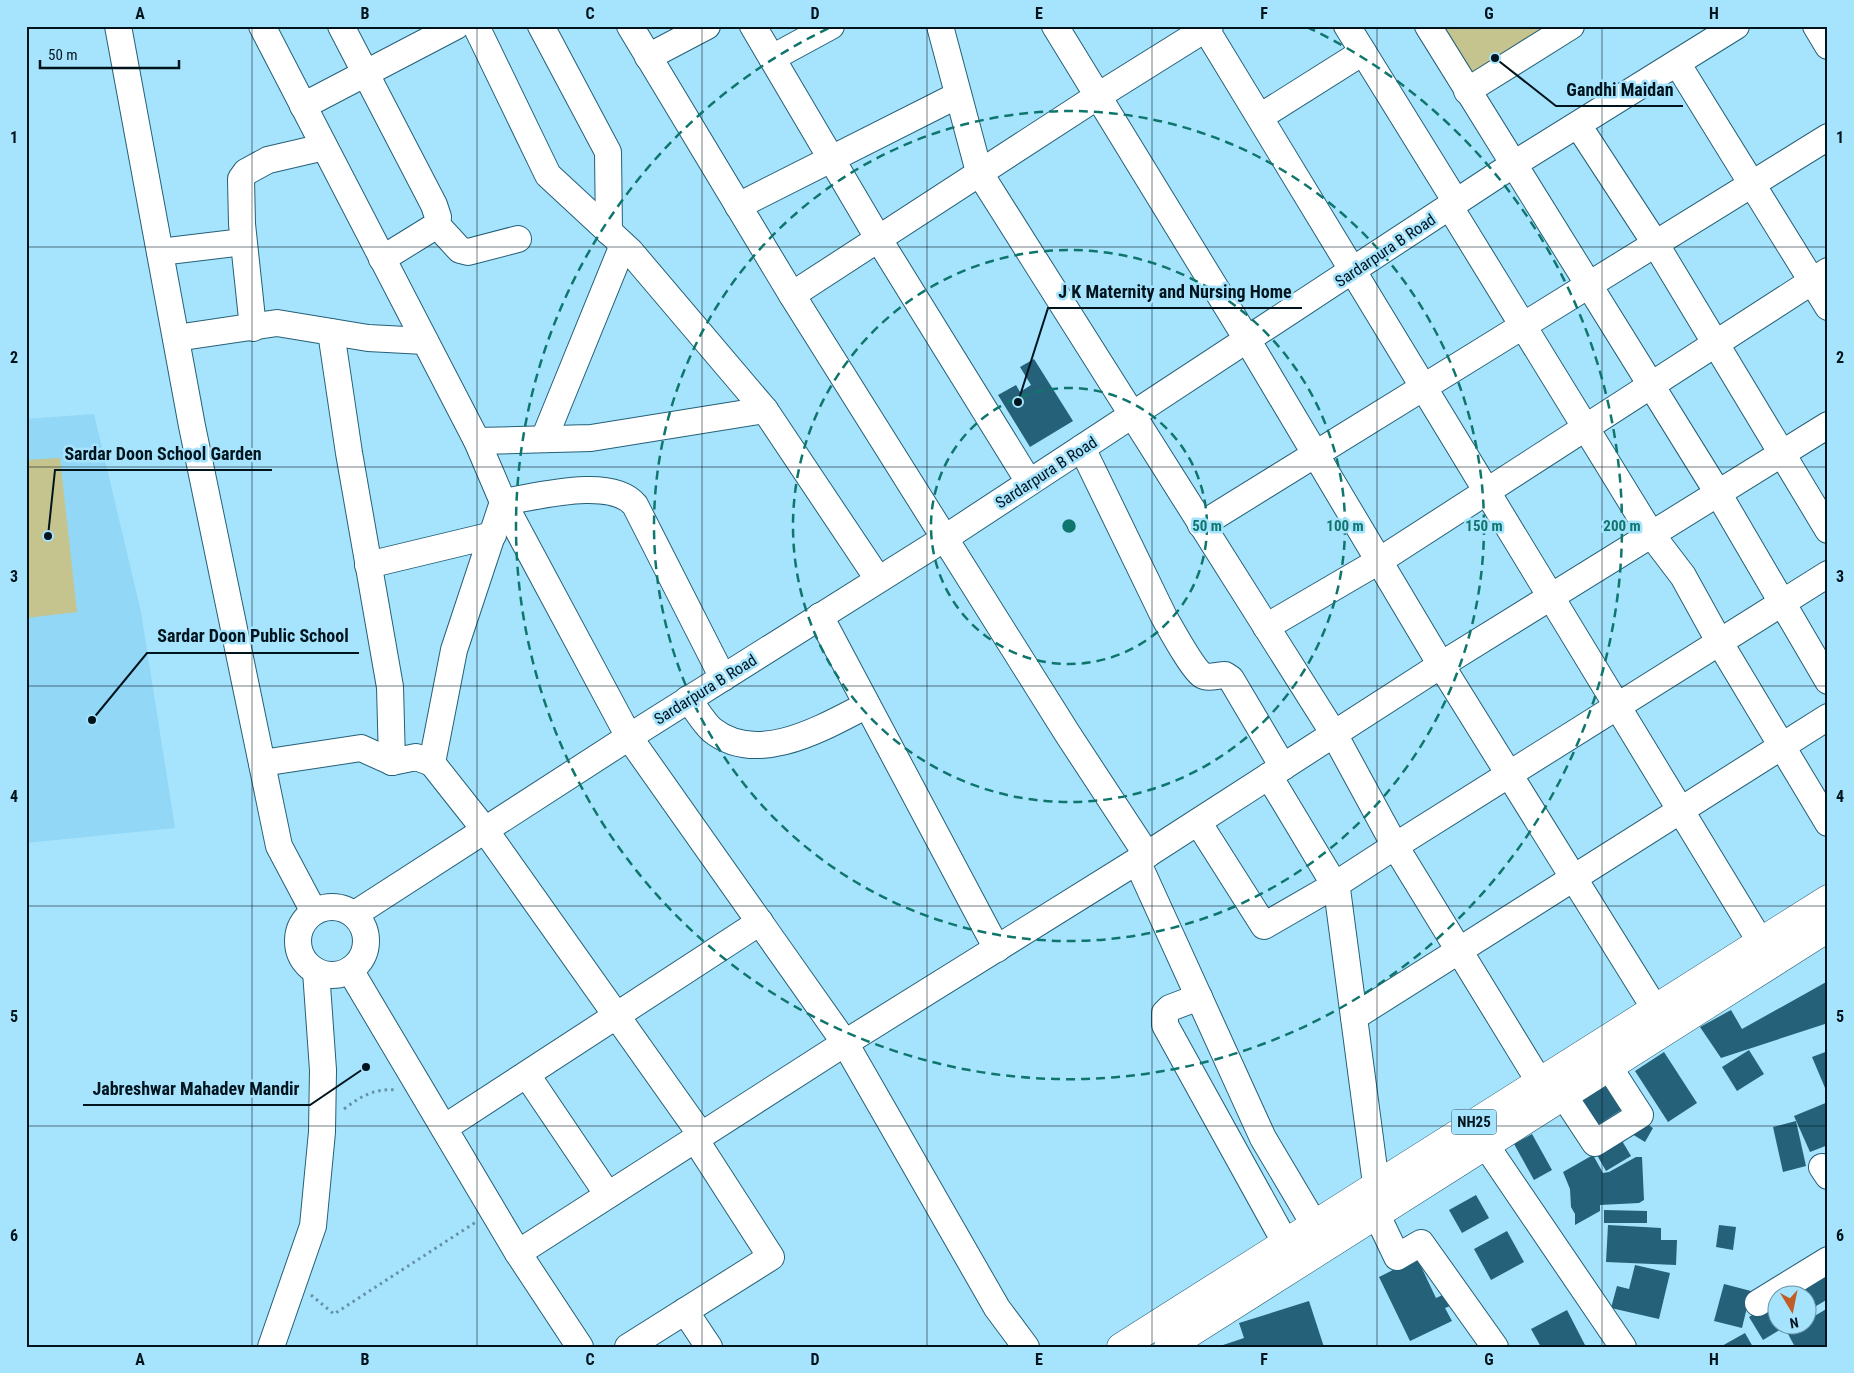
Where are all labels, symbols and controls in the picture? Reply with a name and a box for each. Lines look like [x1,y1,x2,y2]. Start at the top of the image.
text: A [135,4,145,23]
text: B [361,4,370,23]
text: C [585,4,595,23]
text: D [810,4,820,23]
text: E [1035,4,1043,23]
text: F [1260,4,1268,23]
text: G [1484,4,1494,23]
text: H [1709,4,1719,23]
scale bar [40,38,179,70]
text: 50 m [48,46,78,64]
callout: Gandhi Maidan [1556,73,1683,106]
text: Gandhi Maidan [1566,79,1674,100]
text: 1 [10,128,18,147]
text: 1 [1836,128,1844,147]
street label: Sardarpura B Road [1331,210,1439,291]
callout: J K Maternity and Nursing Home [1048,275,1302,308]
text: J K Maternity and Nursing Home [1058,281,1292,302]
text: 2 [10,348,18,367]
text: 2 [1836,348,1844,367]
street label: Sardarpura B Road [992,433,1101,512]
callout: Sardar Doon School Garden [55,437,272,470]
text: Sardar Doon School Garden [64,443,262,464]
centre of rings [1060,517,1078,535]
text: 50 m [1192,517,1222,535]
text: 100 m [1326,517,1364,535]
text: 150 m [1465,517,1503,535]
text: 200 m [1603,517,1641,535]
text: 3 [10,567,18,586]
text: 3 [1836,567,1844,586]
callout: Sardar Doon Public School [147,620,359,653]
text: Sardar Doon Public School [157,625,349,646]
street label: Sardarpura B Road [651,650,760,729]
text: 4 [10,787,18,806]
text: 4 [1836,787,1844,806]
text: 5 [10,1007,18,1026]
text: 5 [1836,1007,1844,1026]
callout: Jabreshwar Mahadev Mandir [83,1072,310,1105]
text: Jabreshwar Mahadev Mandir [92,1078,300,1099]
road number: NH25 [1452,1110,1496,1134]
text: 6 [10,1226,18,1245]
text: 6 [1836,1226,1844,1245]
north arrow [1766,1286,1816,1336]
text: N [1789,1314,1800,1331]
text: A [135,1350,145,1369]
text: B [361,1350,370,1369]
text: C [585,1350,595,1369]
text: D [810,1350,820,1369]
text: E [1035,1350,1043,1369]
text: F [1260,1350,1268,1369]
text: G [1484,1350,1494,1369]
text: H [1709,1350,1719,1369]

